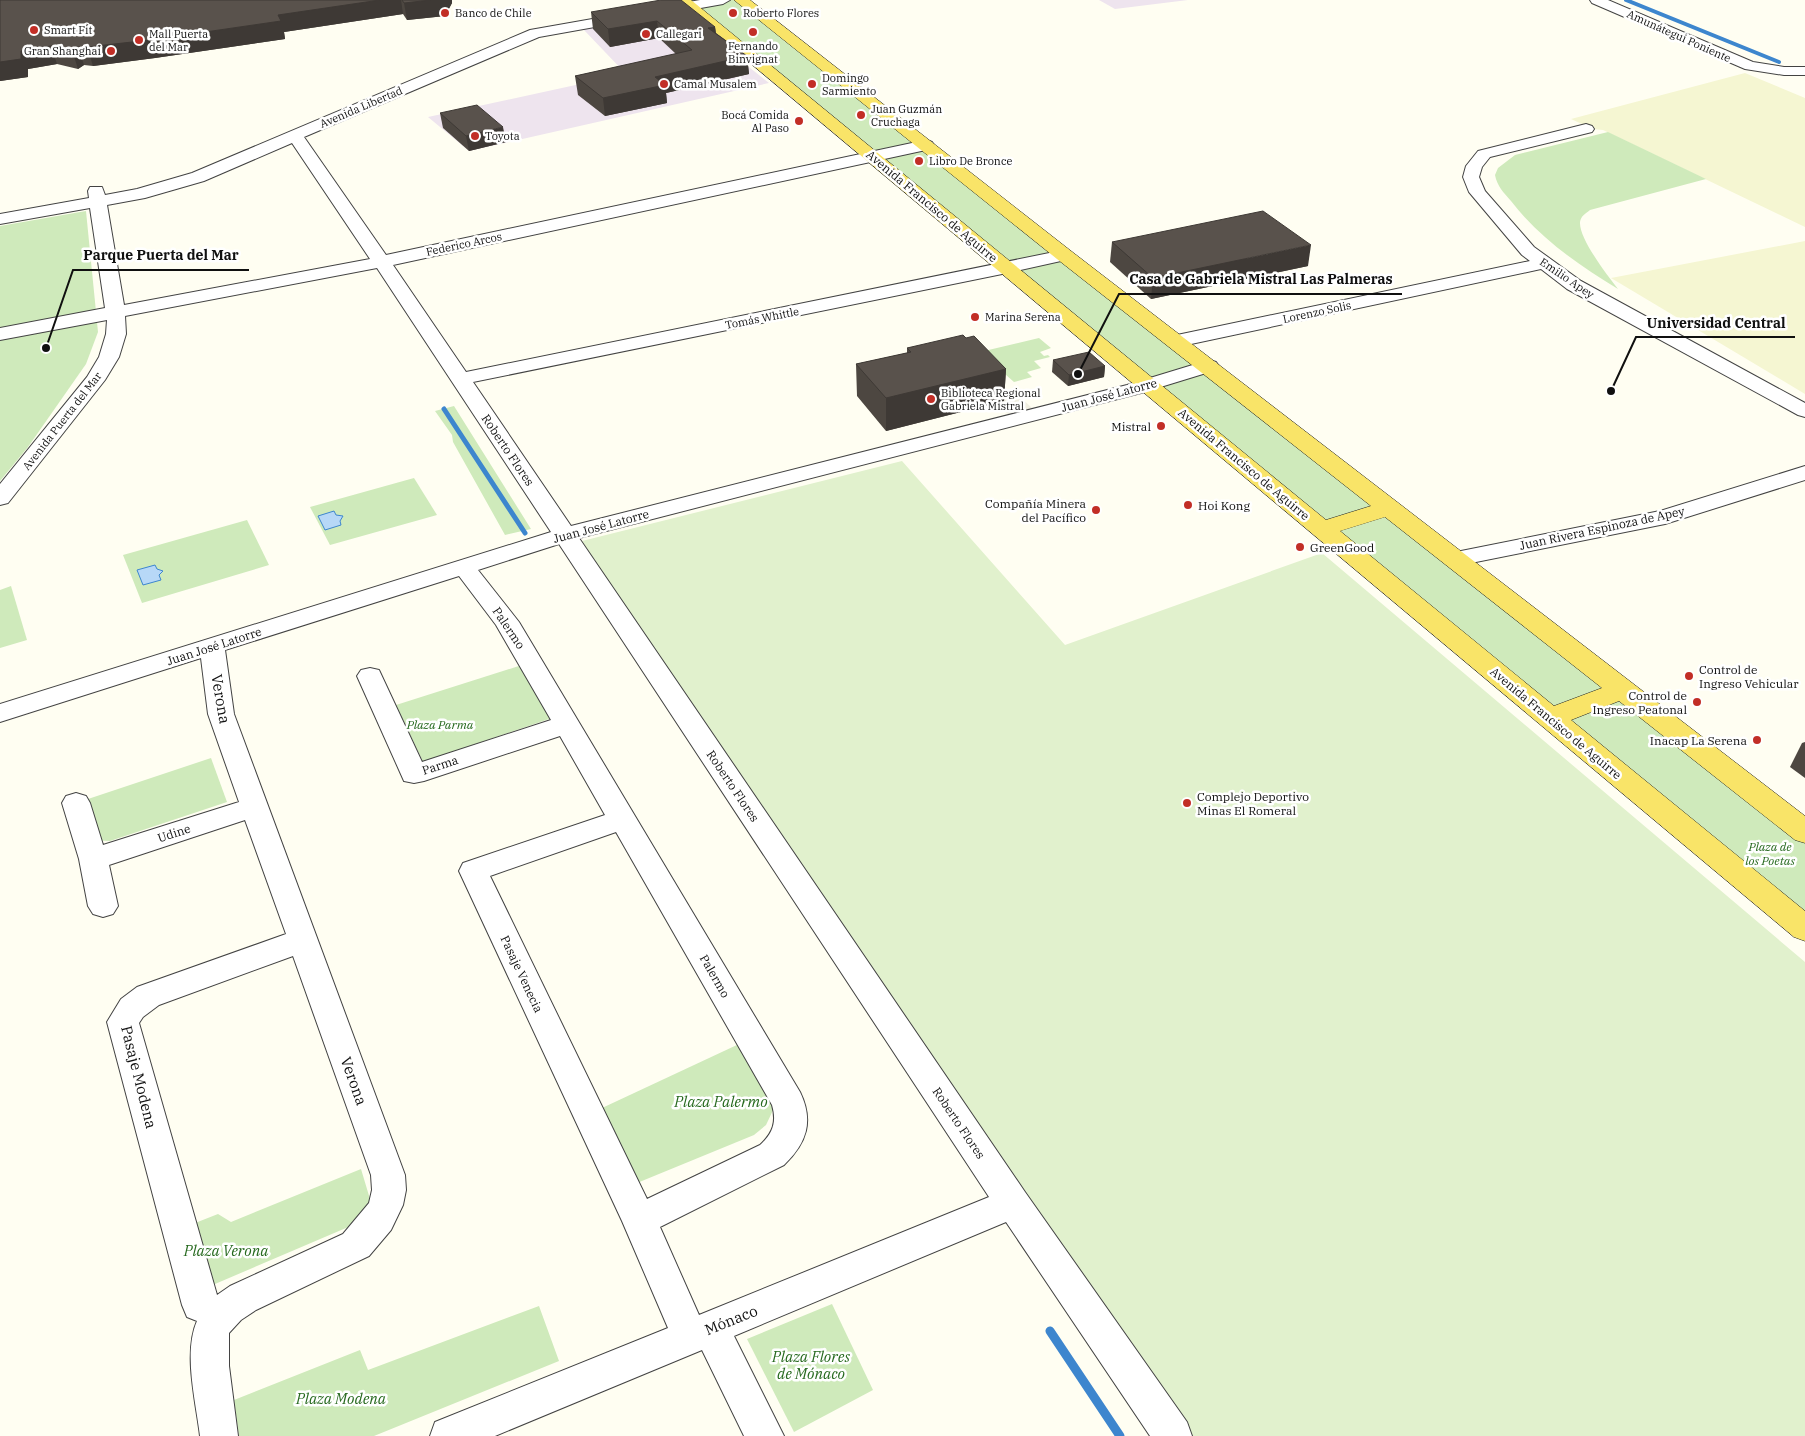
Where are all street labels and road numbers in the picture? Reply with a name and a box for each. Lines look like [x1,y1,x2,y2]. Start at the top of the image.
street label: Amunátegui Poniente [1625,7,1733,65]
street label: Avenida Libertad [317,83,405,131]
street label: Avenida Francisco de Aguirre [863,147,1001,265]
street label: Federico Arcos [425,229,503,259]
street label: Emilio Apey [1537,255,1597,301]
street label: Lorenzo Solis [1282,298,1352,326]
street label: Tomás Whittle [724,304,800,332]
street label: Avenida Puerta del Mar [19,369,105,473]
street label: Juan José Latorre [1059,375,1159,415]
street label: Avenida Francisco de Aguirre [1175,405,1313,523]
street label: Roberto Flores [479,411,538,489]
street label: Juan Rivera Espinoza de Apey [1518,503,1686,553]
street label: Juan José Latorre [551,506,651,546]
street label: Palermo [490,604,529,652]
street label: Juan José Latorre [165,624,263,668]
street label: Avenida Francisco de Aguirre [1487,664,1625,782]
street label: Verona [207,673,235,725]
street label: Roberto Flores [704,747,763,825]
street label: Parma [420,752,460,778]
street label: Udine [156,821,192,845]
street label: Pasaje Venecia [498,933,547,1015]
street label: Palermo [697,952,733,1000]
street label: Pasaje Modena [117,1023,161,1131]
street label: Verona [337,1054,371,1108]
street label: Roberto Flores [930,1084,989,1162]
street label: Mónaco [702,1301,760,1339]

